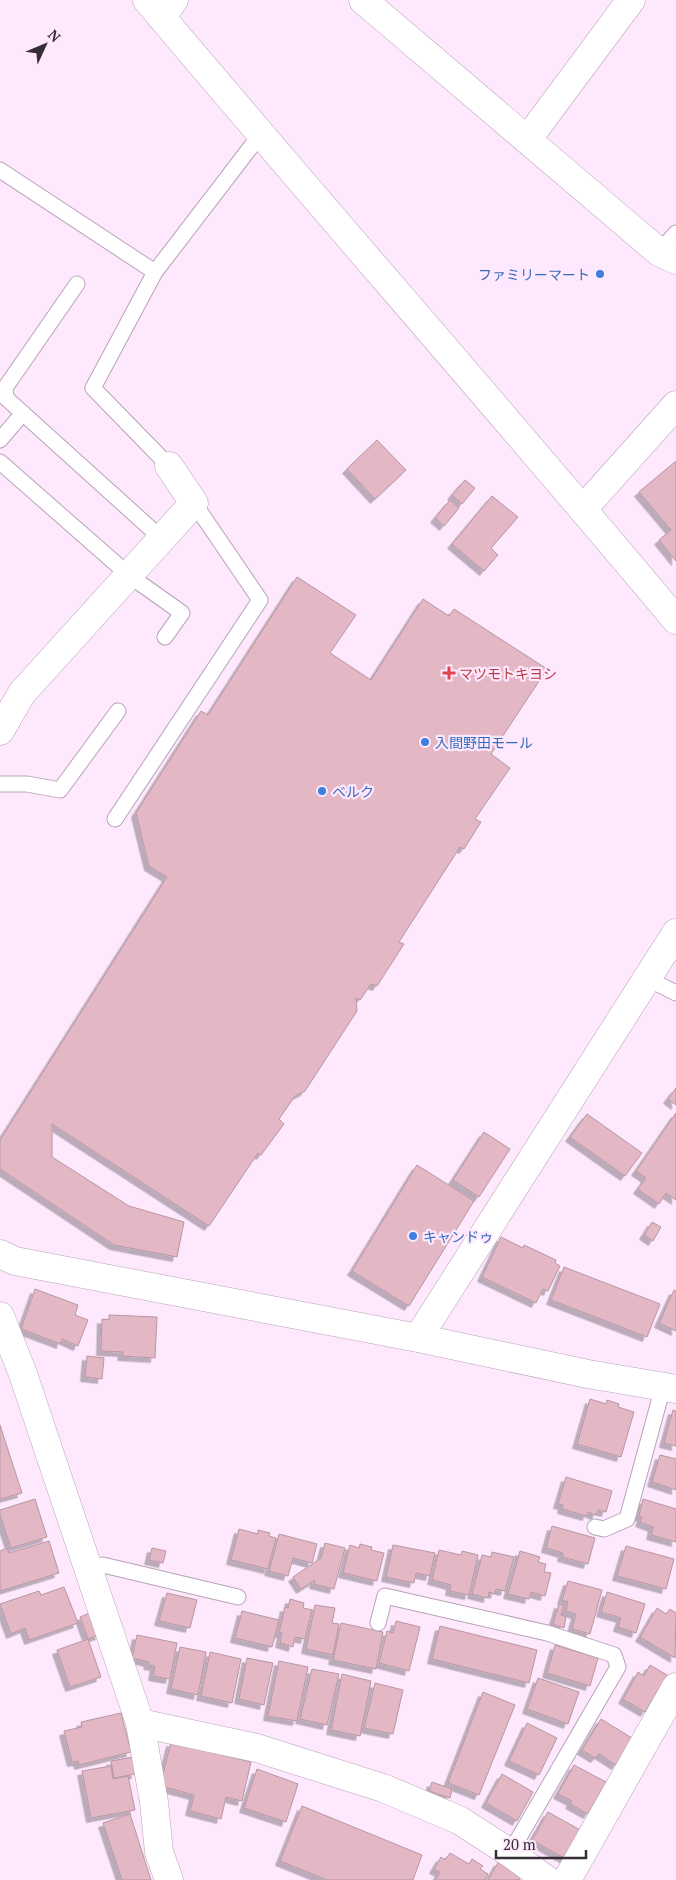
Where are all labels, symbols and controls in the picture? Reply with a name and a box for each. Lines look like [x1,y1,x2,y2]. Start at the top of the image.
north arrow [20,20,70,70]
text: N [44,25,65,46]
place label: ファミリーマート [478,265,590,284]
marker: ファミリーマート [594,268,606,280]
place label: マツモトキヨシ [459,664,557,683]
marker: マツモトキヨシ [443,667,455,679]
place label: 入間野田モール [435,733,533,752]
marker: 入間野田モール [419,736,431,748]
place label: ベルク [332,782,374,801]
marker: ベルク [316,785,328,797]
place label: キャンドゥ [423,1227,493,1246]
marker: キャンドゥ [407,1230,419,1242]
scale bar [496,1828,586,1860]
text: 20 m [503,1834,536,1854]

